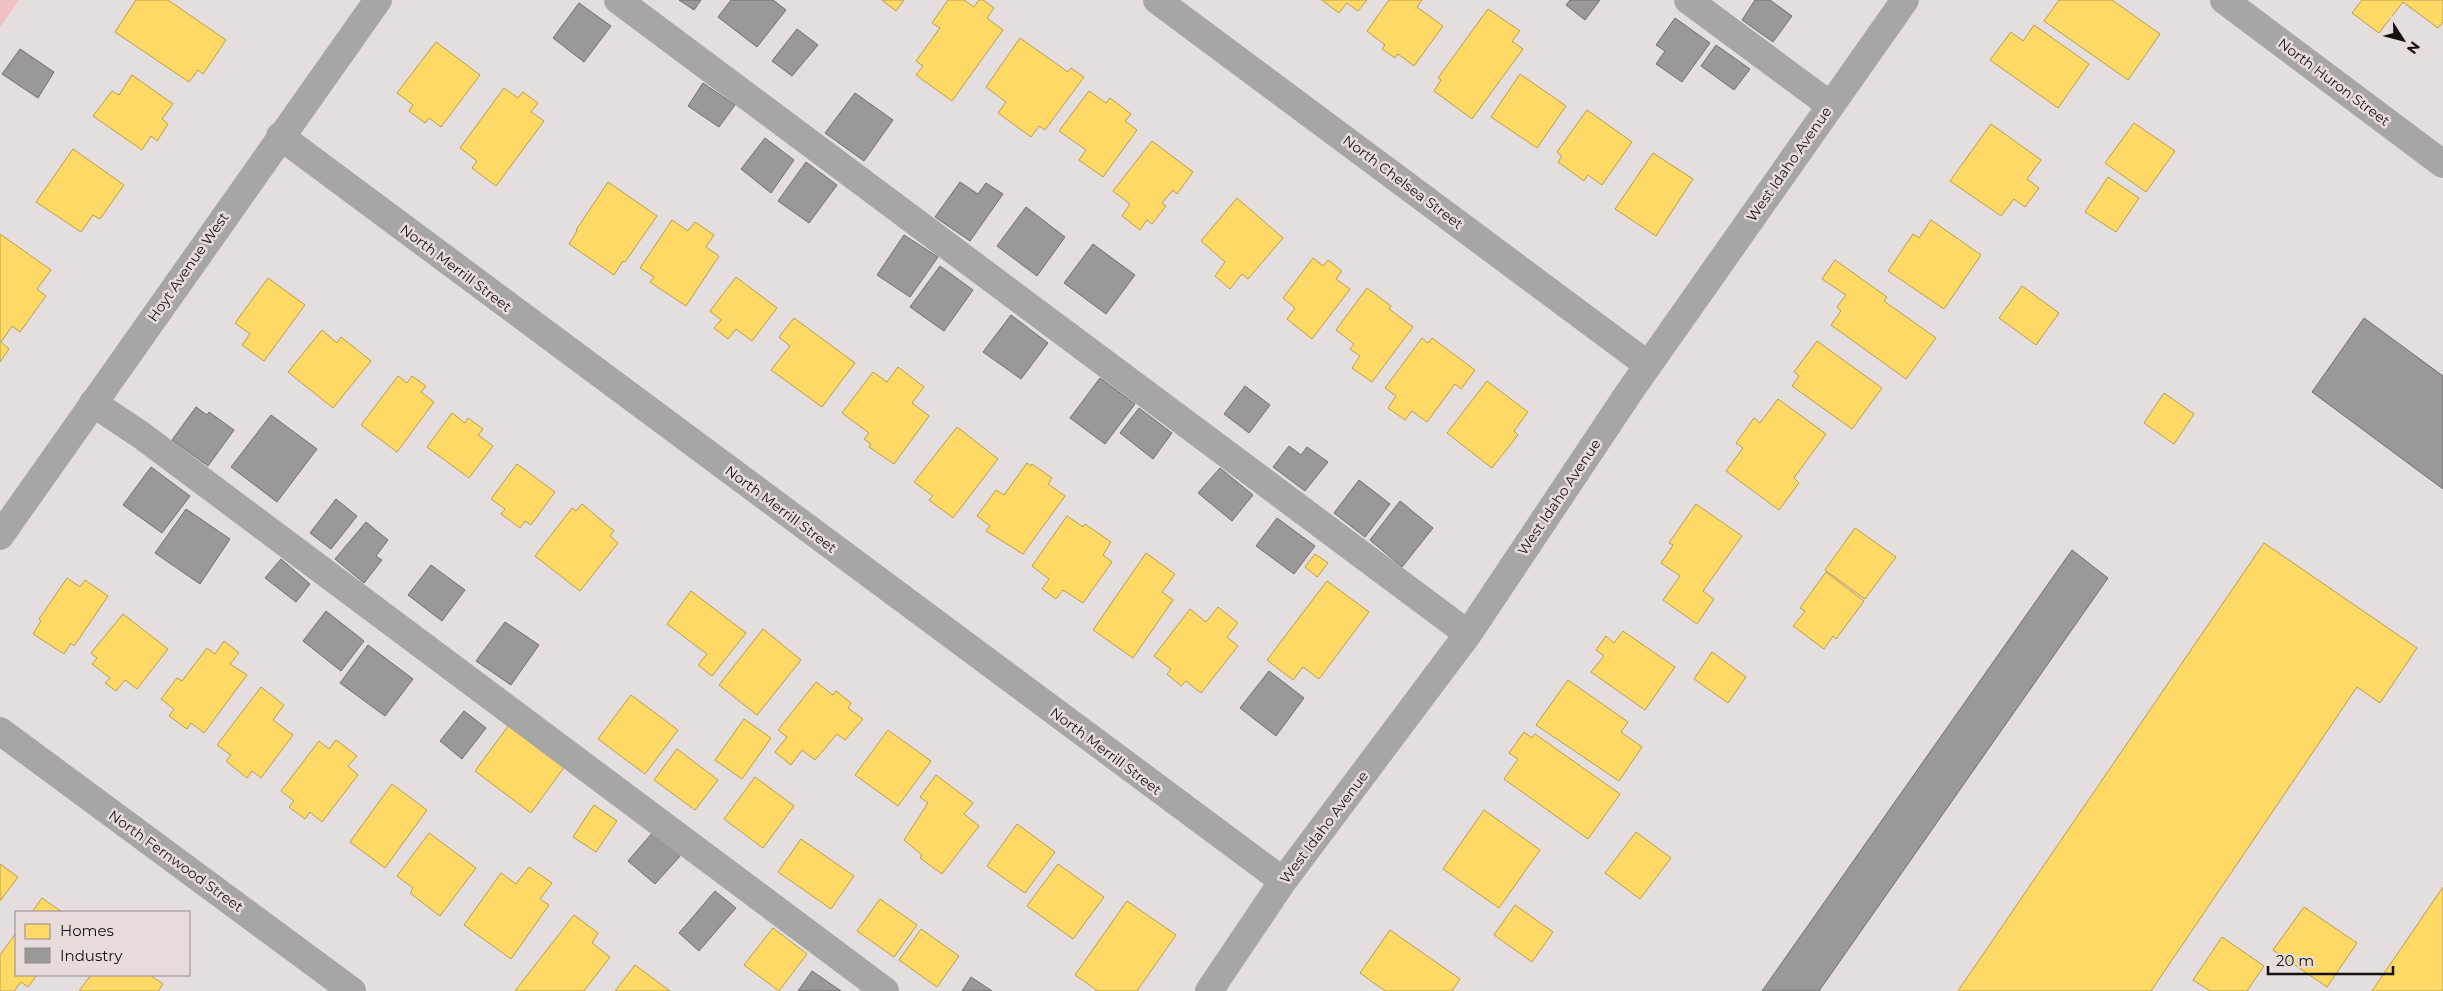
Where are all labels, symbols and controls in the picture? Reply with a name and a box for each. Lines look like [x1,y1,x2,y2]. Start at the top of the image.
north arrow [2378,15,2428,65]
street label: North Huron Street [2275,34,2394,130]
text: N [2403,38,2424,58]
street label: West Idaho Avenue [1743,103,1835,225]
street label: North Chelsea Street [1339,131,1467,233]
street label: Hoyt Avenue West [144,209,233,325]
street label: North Merrill Street [397,220,516,316]
street label: West Idaho Avenue [1513,436,1605,558]
street label: North Merrill Street [722,461,841,557]
street label: North Merrill Street [1047,703,1166,799]
street label: West Idaho Avenue [1276,767,1372,887]
street label: North Fernwood Street [105,806,247,916]
legend [15,911,190,976]
text: Homes [60,921,114,940]
scale bar [2268,944,2393,976]
text: Industry [60,946,123,965]
text: 20 m [2276,951,2314,970]

